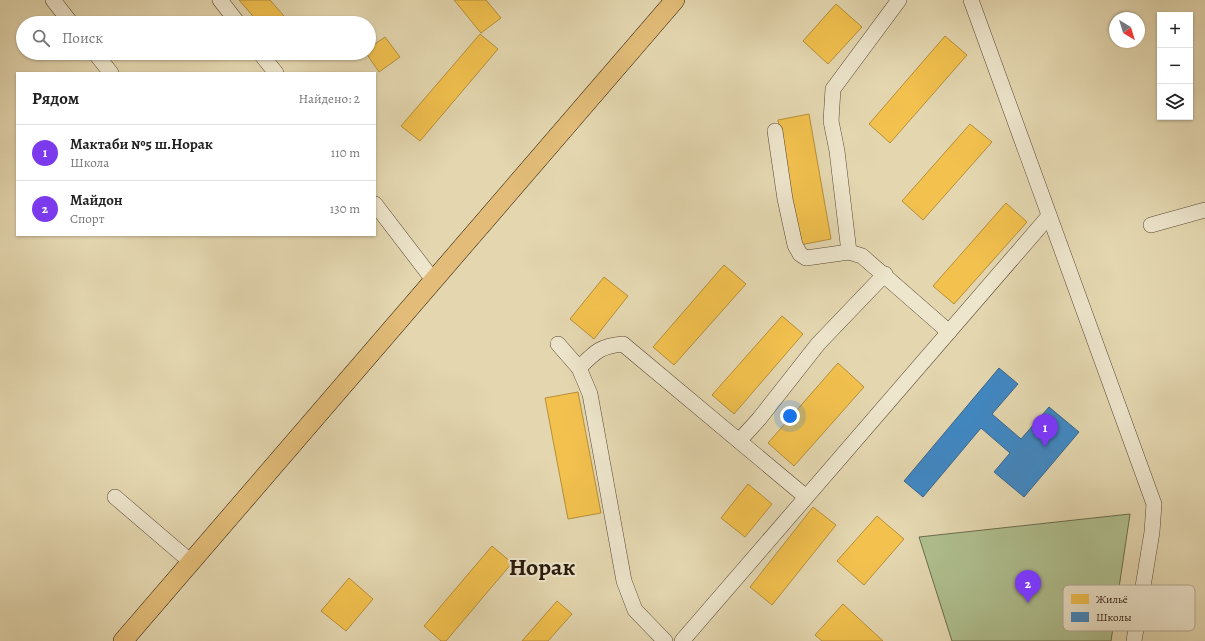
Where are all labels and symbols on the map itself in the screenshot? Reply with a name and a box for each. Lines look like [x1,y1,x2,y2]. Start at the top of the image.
north arrow [1109,12,1145,48]
your location [780,406,800,426]
pin: 1 [1032,414,1058,447]
district label: Норак [509,551,575,583]
pin: 2 [1015,570,1041,603]
legend [1063,585,1195,631]
text: Жильё [1096,592,1128,607]
text: Школы [1096,610,1131,625]

